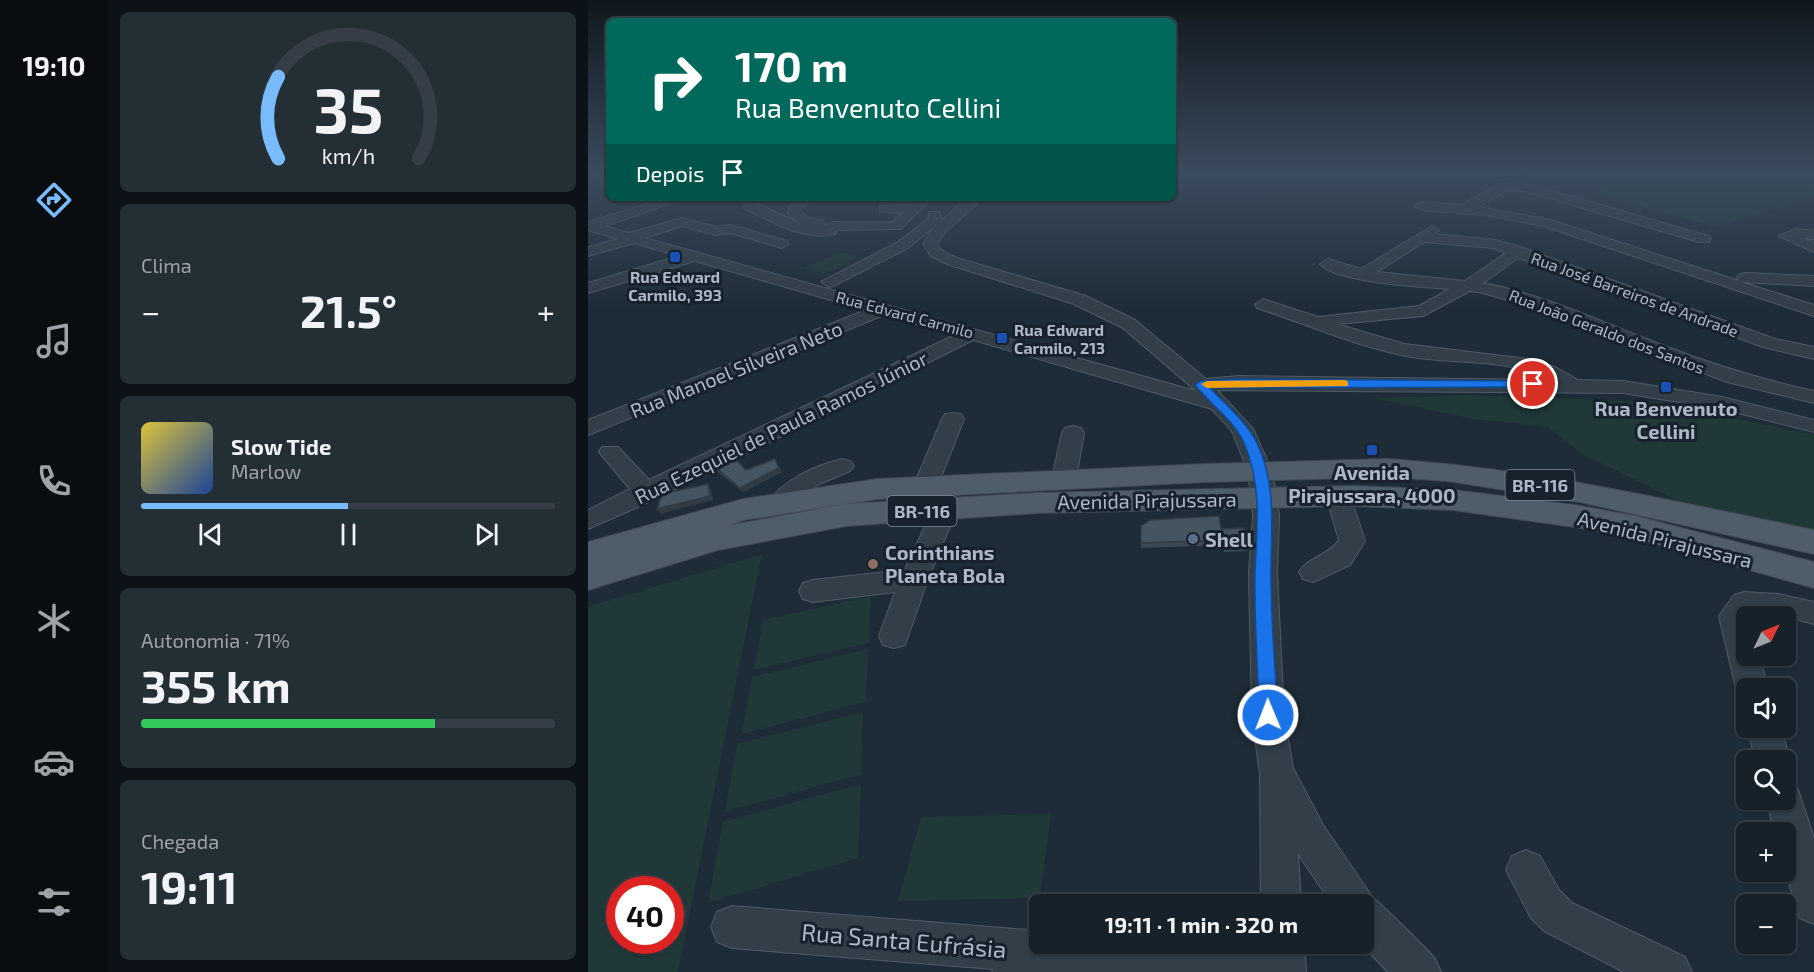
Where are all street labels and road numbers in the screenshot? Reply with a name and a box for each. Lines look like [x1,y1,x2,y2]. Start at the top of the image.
street label: Rua José Barreiros de Andrade [1529,248,1741,340]
street label: Rua João Geraldo dos Santos [1507,285,1707,377]
street label: Rua Edvard Carmilo [834,286,976,342]
street label: Rua Manoel Silveira Neto [627,315,845,423]
street label: Rua Ezequiel de Paula Ramos Júnior [631,346,931,508]
road number: BR-116 [1506,470,1574,500]
street label: Avenida Pirajussara [1057,486,1237,514]
road number: BR-116 [888,496,956,526]
street label: Avenida Pirajussara [1575,506,1755,572]
street label: Rua Santa Eufrásia [800,917,1008,963]

